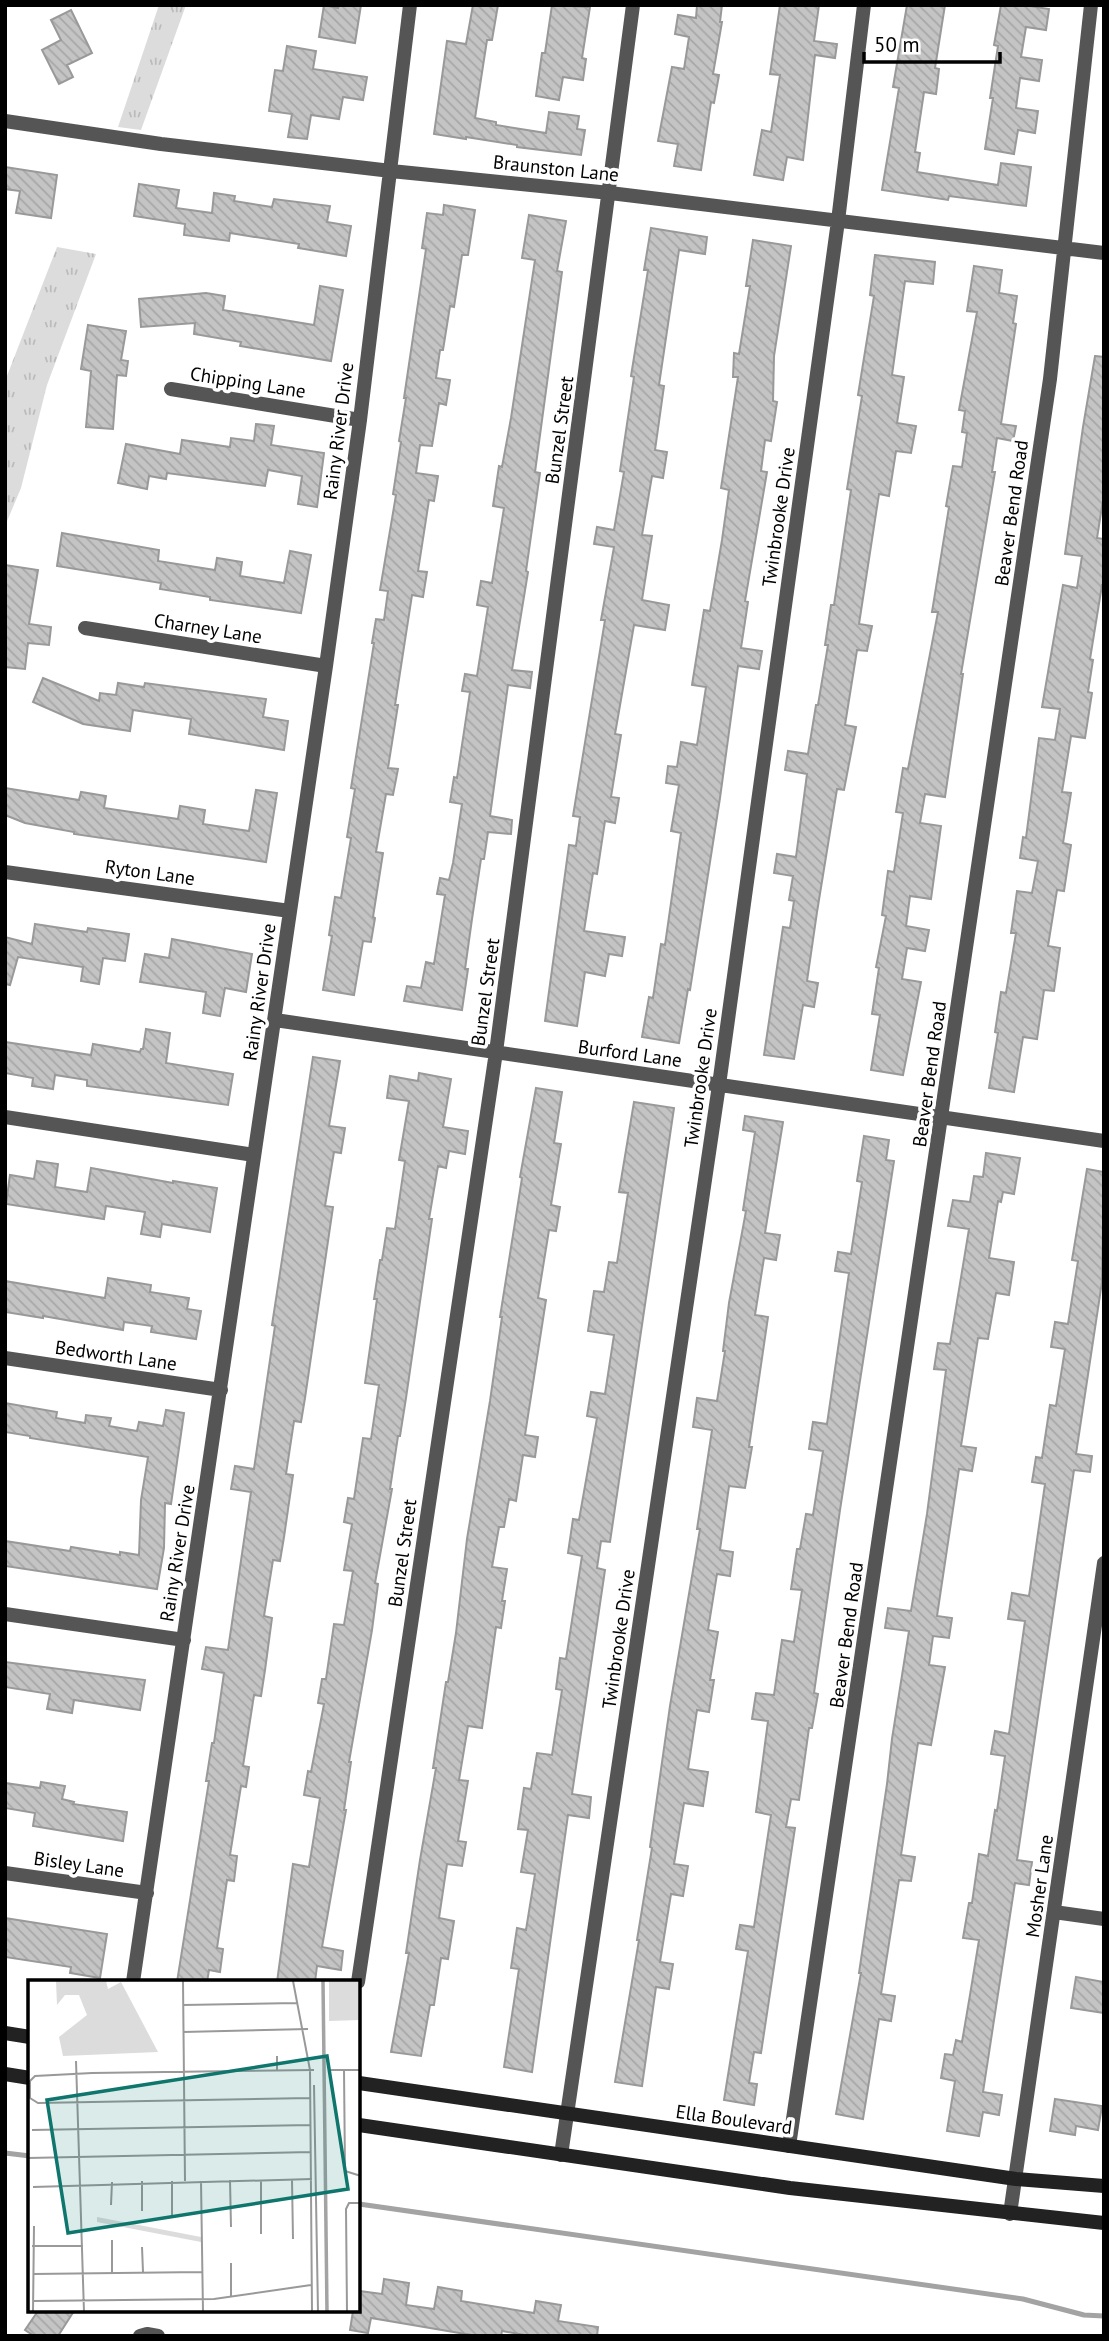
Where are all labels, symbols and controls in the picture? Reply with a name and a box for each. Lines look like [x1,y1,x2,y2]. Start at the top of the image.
scale bar [864,21,1000,65]
text: 50 m [874,31,920,58]
street label: Braunston Lane [492,149,620,187]
street label: Chipping Lane [189,361,307,403]
street label: Rainy River Drive [318,361,358,501]
street label: Bunzel Street [540,374,579,486]
street label: Beaver Bend Road [989,439,1033,587]
street label: Twinbrooke Drive [756,446,800,588]
street label: Charney Lane [152,608,264,648]
street label: Ryton Lane [104,854,196,890]
street label: Rainy River Drive [237,922,281,1062]
street label: Bunzel Street [466,936,505,1048]
street label: Beaver Bend Road [907,1000,951,1148]
street label: Twinbrooke Drive [678,1007,722,1149]
street label: Burford Lane [577,1034,683,1072]
street label: Bedworth Lane [54,1335,178,1375]
street label: Rainy River Drive [154,1483,200,1623]
street label: Bunzel Street [383,1497,422,1609]
street label: Beaver Bend Road [824,1561,868,1709]
street label: Twinbrooke Drive [596,1568,640,1710]
street label: Mosher Lane [1020,1833,1058,1939]
street label: Bisley Lane [32,1846,126,1882]
inset map [28,1980,360,2313]
street label: Ella Boulevard [674,2099,794,2139]

